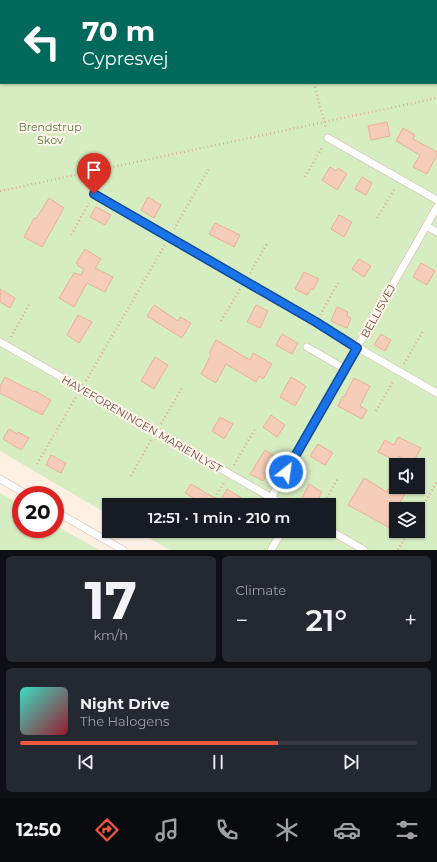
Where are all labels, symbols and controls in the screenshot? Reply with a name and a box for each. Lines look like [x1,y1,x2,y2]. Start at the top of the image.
text: 70 m [82,14,155,48]
icon: left [16,16,68,68]
text: Cypresvej [82,48,168,70]
park label: Brendstrup Skov [18,120,82,147]
pin [77,153,111,194]
icon: arrive [83,159,105,181]
street label: BELLISVEJ [358,282,398,340]
street label: HAVEFORENINGEN MARIENLYST [59,372,225,476]
position arrow [265,451,307,493]
map controls [389,458,425,538]
button: sound [389,458,425,494]
speed limit sign: 20 [12,486,64,538]
button: layers [389,502,425,538]
text: 12:51 · 1 min · 210 m [148,508,290,527]
text: 17 [84,569,137,632]
text: Climate [236,582,286,598]
text: 21° [306,602,347,639]
text: − [236,607,248,634]
text: + [404,607,417,634]
text: km/h [93,627,128,643]
text: Night Drive [80,694,170,713]
text: The Halogens [80,713,169,729]
icon: previous [75,751,97,773]
icon: pause [207,751,229,773]
icon: next [340,751,362,773]
icon: directions [93,816,121,844]
icon: music [153,816,181,844]
icon: phone [213,816,241,844]
icon: climate [273,816,301,844]
icon: car [333,816,361,844]
icon: filters [393,816,421,844]
text: 12:50 [16,819,61,841]

